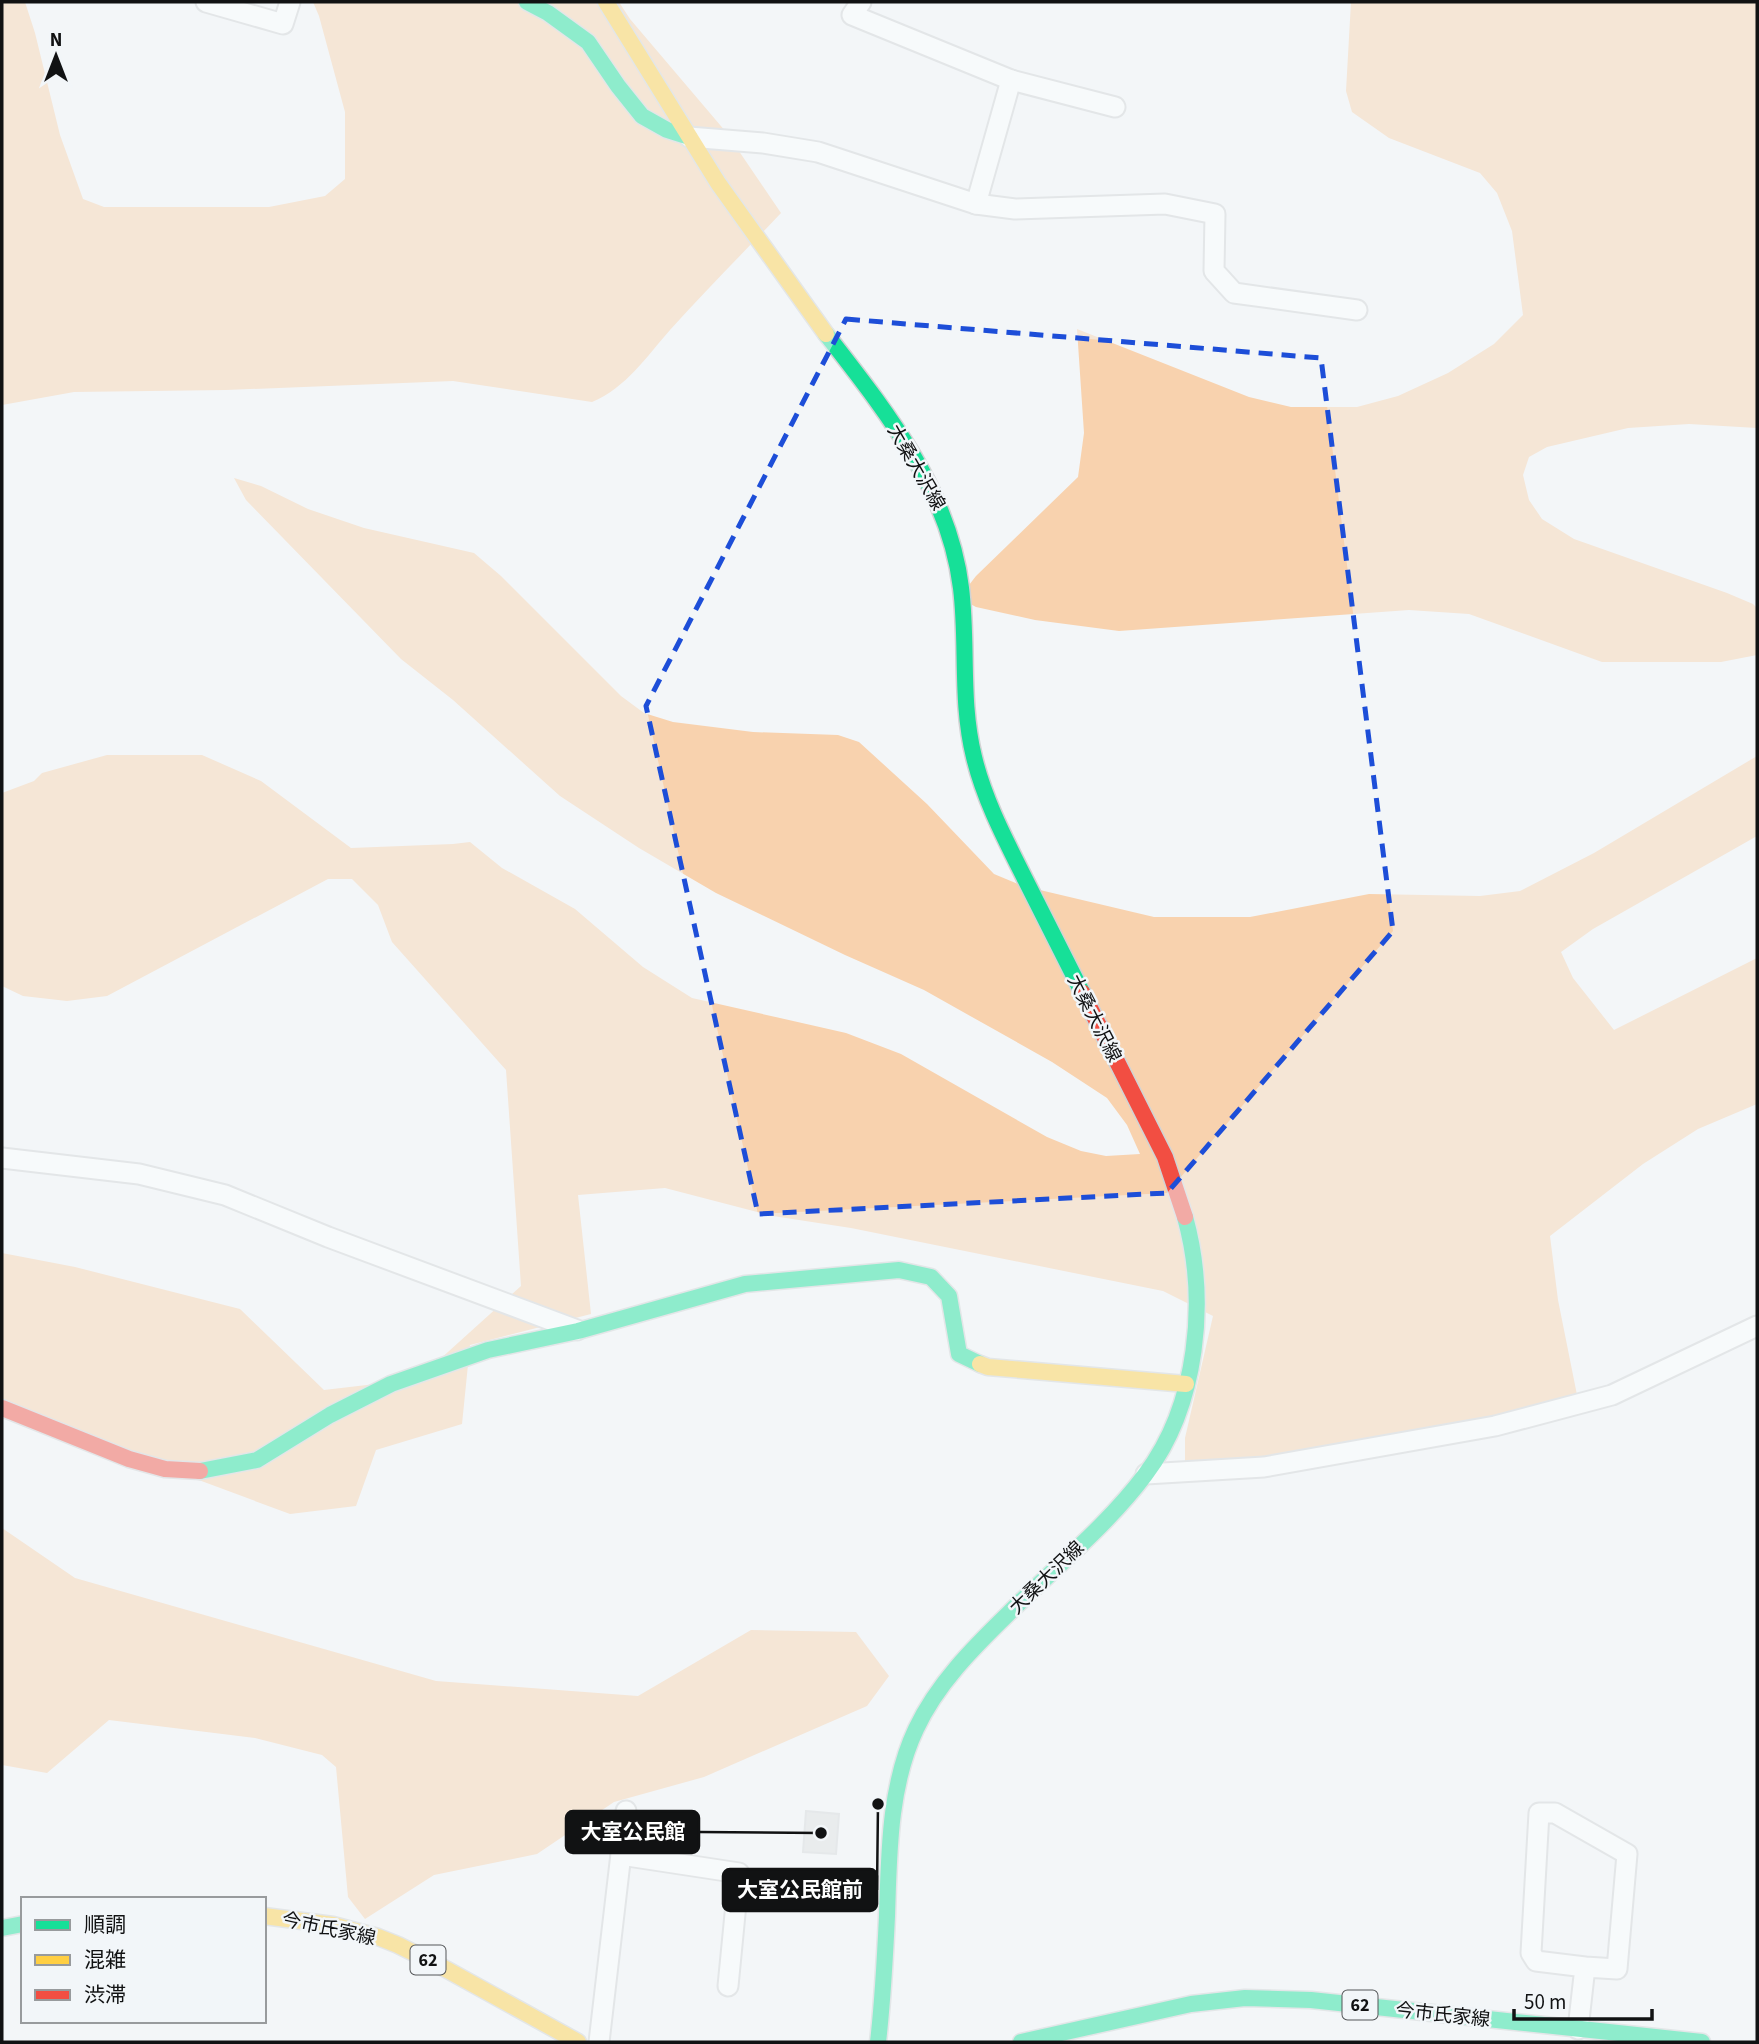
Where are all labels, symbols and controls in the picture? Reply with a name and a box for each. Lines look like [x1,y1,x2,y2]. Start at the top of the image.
north arrow [21,21,91,91]
text: N [50,27,62,54]
street label: 大桑大沢線 [880,420,951,516]
street label: 大桑大沢線 [1060,970,1127,1067]
street label: 大桑大沢線 [1003,1535,1091,1621]
callout: 大室公民館 [566,1811,699,1853]
text: 大室公民館 [581,1817,686,1847]
callout: 大室公民館前 [723,1869,877,1911]
text: 大室公民館前 [737,1875,863,1905]
legend [21,1897,266,2023]
street label: 今市氏家線 [279,1906,378,1953]
text: 順調 [84,1910,126,1940]
text: 混雑 [84,1945,126,1975]
road number: 62 [410,1946,446,1974]
scale bar [1514,1978,1652,2022]
text: 渋滞 [84,1980,126,2010]
text: 50 m [1524,1987,1566,2017]
road number: 62 [1342,1991,1378,2020]
street label: 今市氏家線 [1394,1997,1492,2034]

